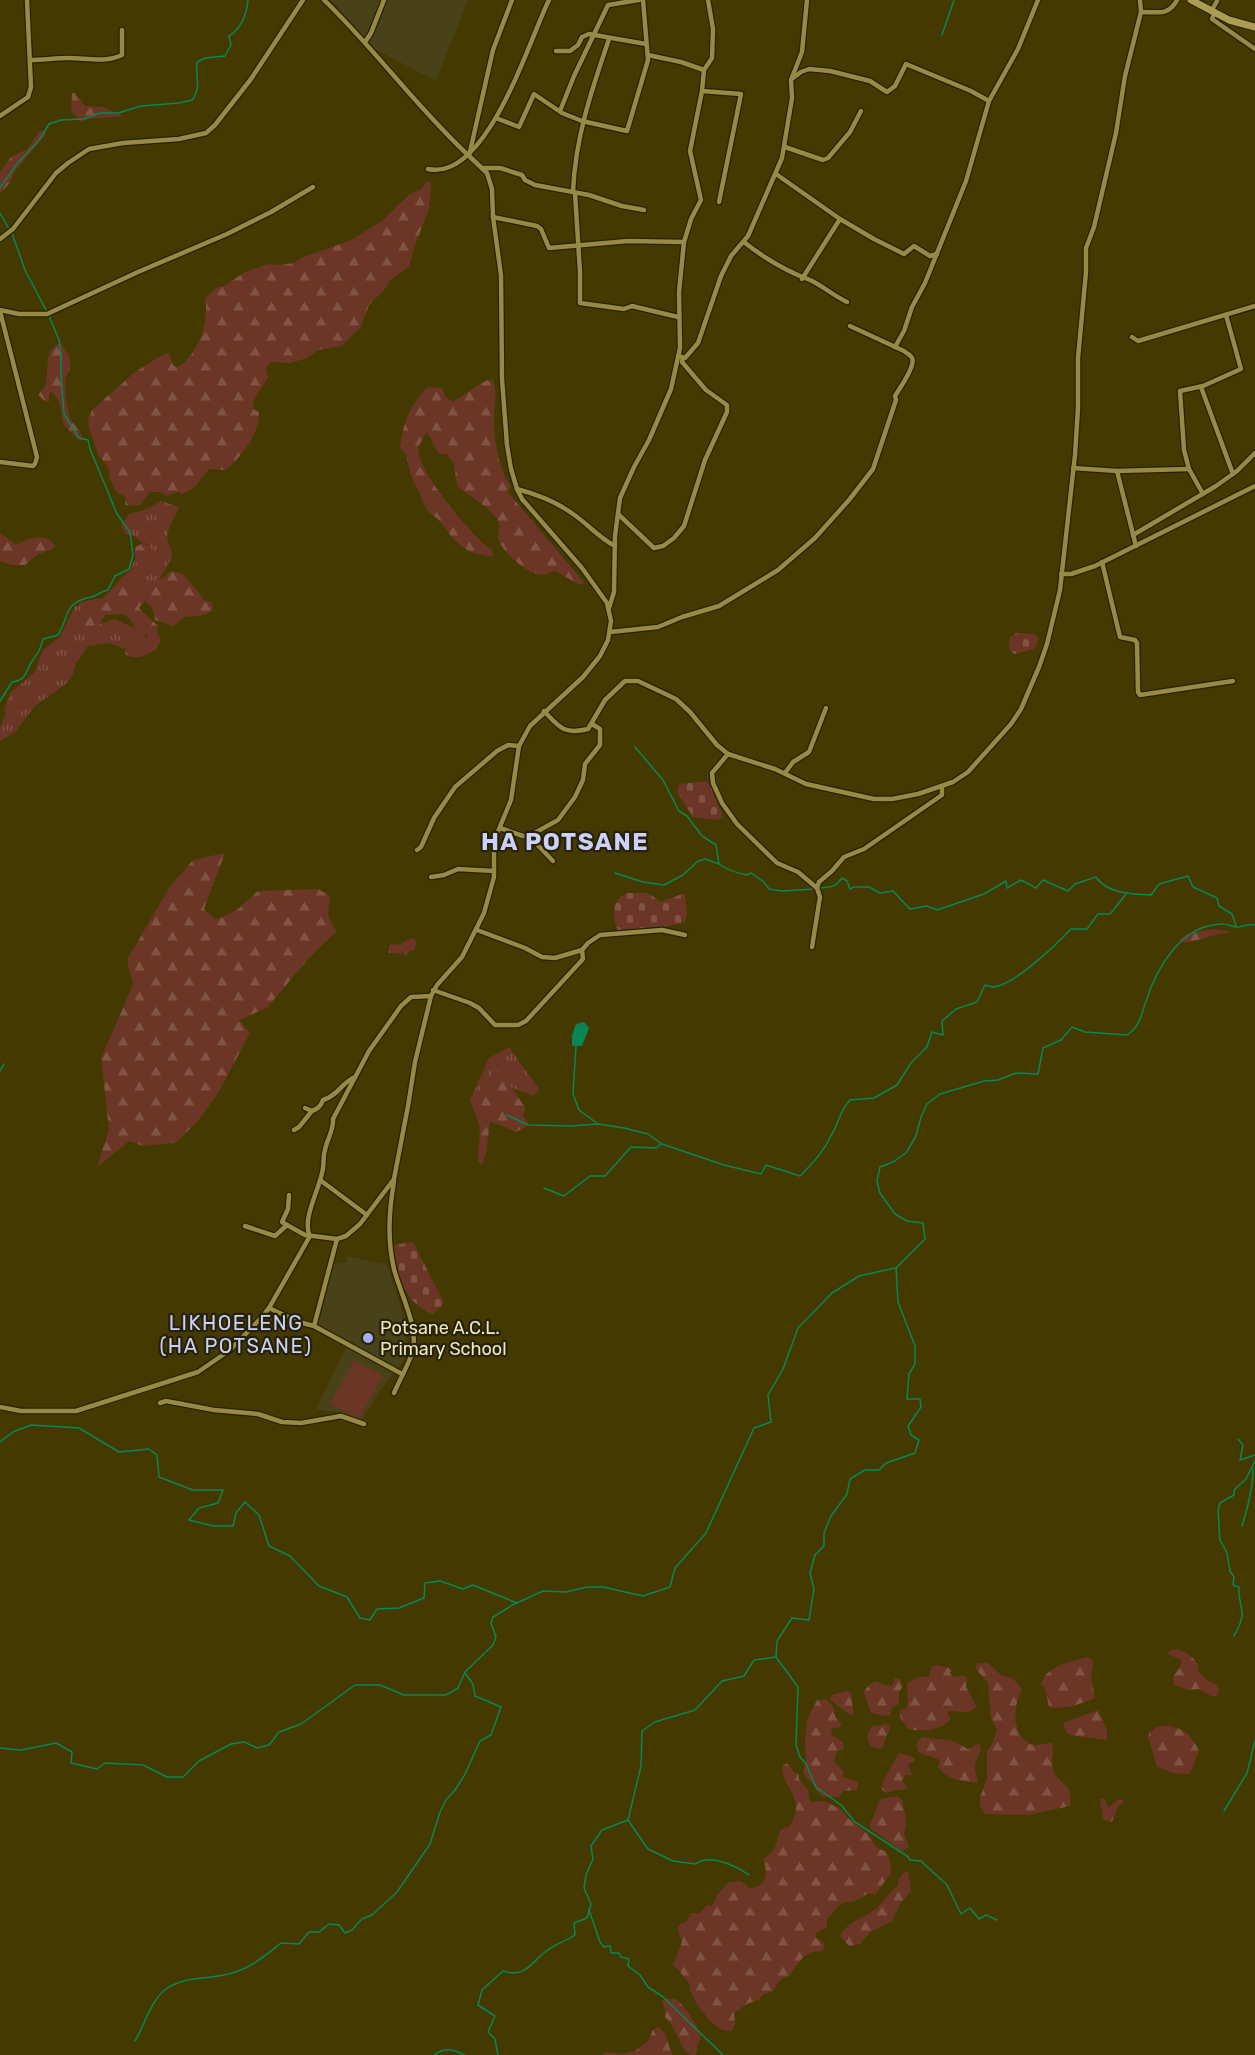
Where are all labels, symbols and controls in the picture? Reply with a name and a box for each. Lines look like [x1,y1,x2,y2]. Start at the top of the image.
district label: HA POTSANE [481,828,649,856]
district label: LIKHOELENG (HA POTSANE) [160,1311,312,1358]
place label: Potsane A.C.L. Primary School [380,1317,507,1360]
marker: Potsane A.C.L. Primary School [361,1331,375,1345]

